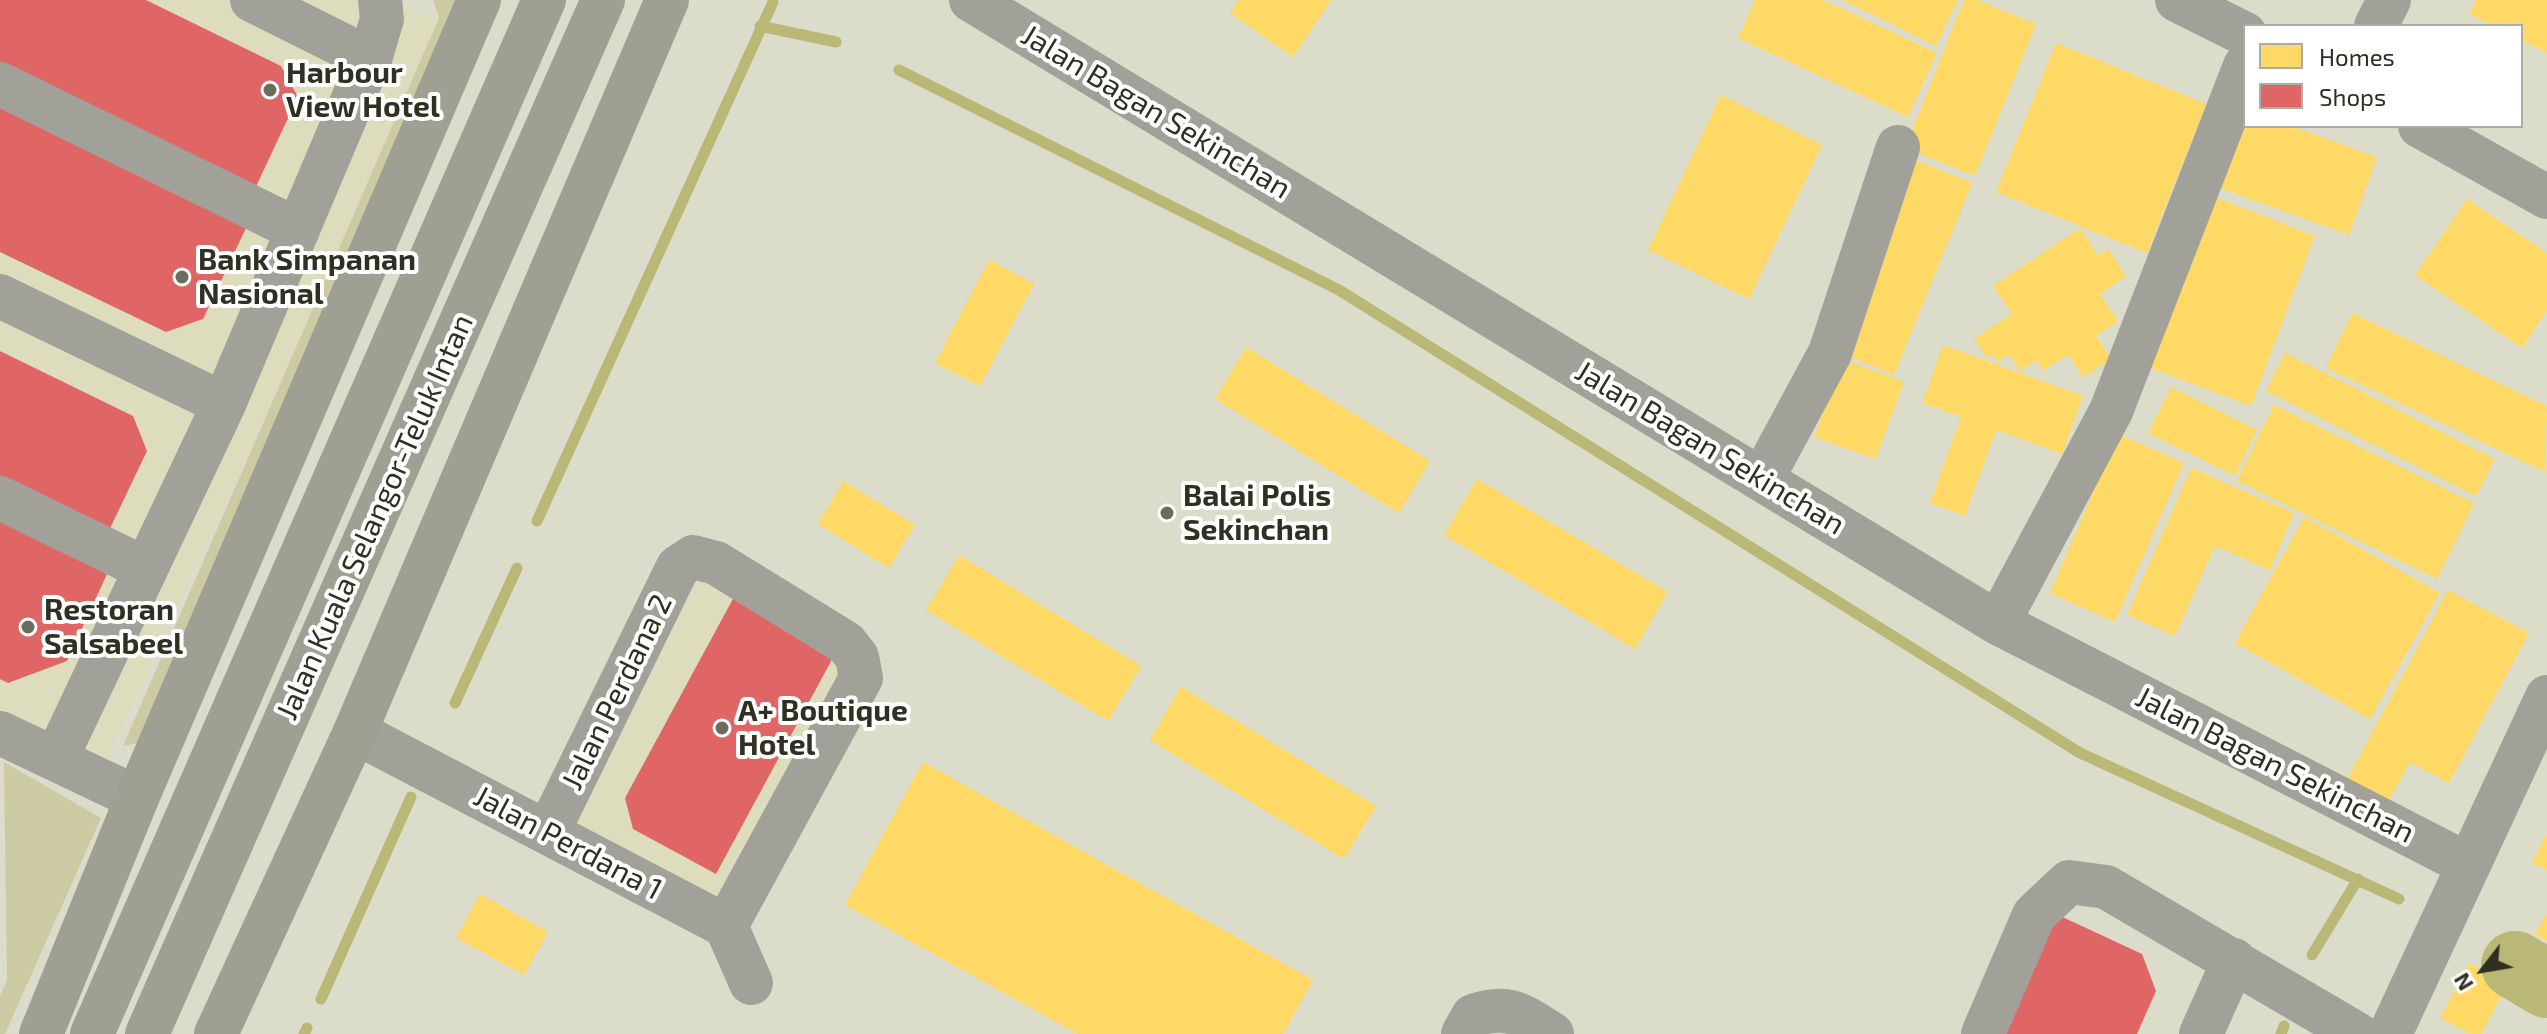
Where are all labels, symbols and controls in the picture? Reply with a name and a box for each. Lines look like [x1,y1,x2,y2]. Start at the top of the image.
street label: Jalan Bagan Sekinchan [1015,17,1297,207]
legend [2243,24,2523,128]
text: Homes [2319,42,2395,71]
place label: Harbour View Hotel [286,55,440,126]
marker: Harbour View Hotel [261,81,279,99]
text: Shops [2319,82,2386,111]
place label: Bank Simpanan Nasional [198,242,416,312]
marker: Bank Simpanan Nasional [173,268,191,286]
street label: Jalan Kuala Selangor-Teluk Intan [269,309,481,725]
street label: Jalan Bagan Sekinchan [1569,353,1851,543]
place label: Balai Polis Sekinchan [1183,478,1331,548]
marker: Balai Polis Sekinchan [1158,504,1176,522]
street label: Jalan Perdana 2 [554,589,680,795]
place label: Restoran Salsabeel [44,592,183,662]
marker: Restoran Salsabeel [19,618,37,636]
street label: Jalan Bagan Sekinchan [2130,679,2420,851]
place label: A+ Boutique Hotel [738,693,908,764]
marker: A+ Boutique Hotel [713,719,731,737]
street label: Jalan Perdana 1 [468,778,668,908]
north arrow [2443,930,2523,1010]
text: N [2447,969,2478,996]

